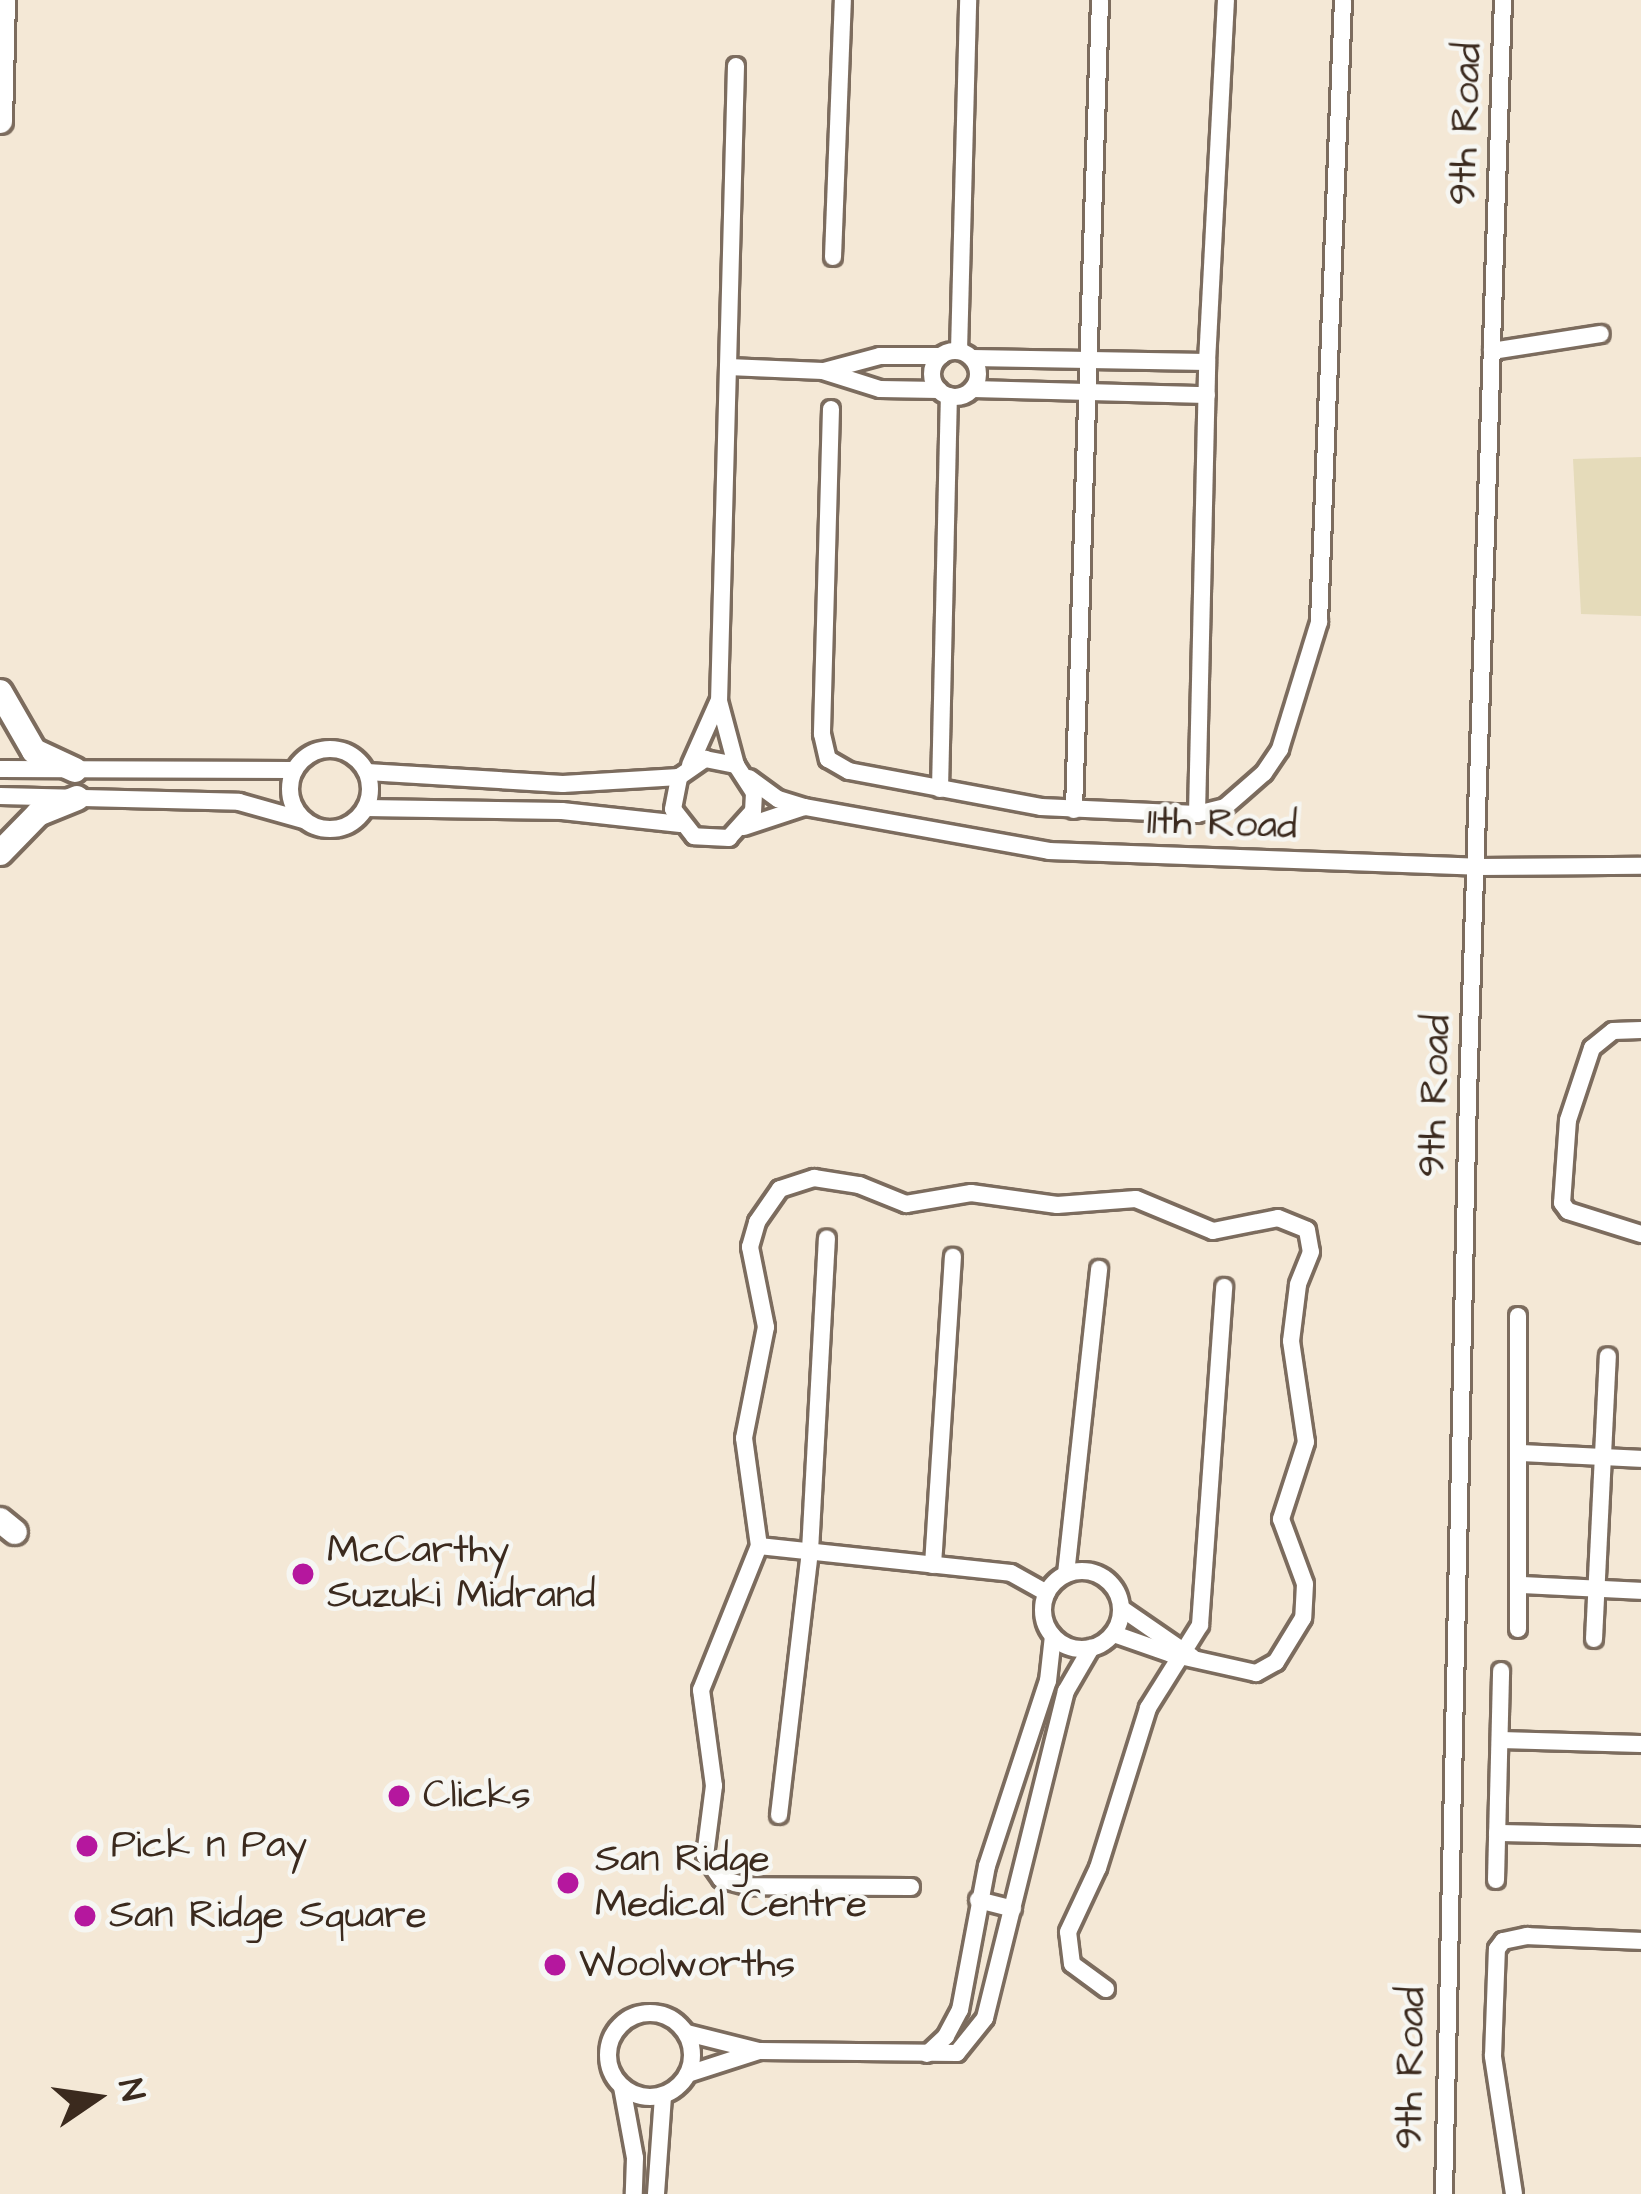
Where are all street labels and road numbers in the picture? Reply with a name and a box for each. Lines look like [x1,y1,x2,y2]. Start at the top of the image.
street label: 9th Road [1441,42,1493,206]
street label: 11th Road [1146,799,1298,851]
street label: 9th Road [1410,1014,1462,1178]
street label: 9th Road [1387,1986,1437,2150]

